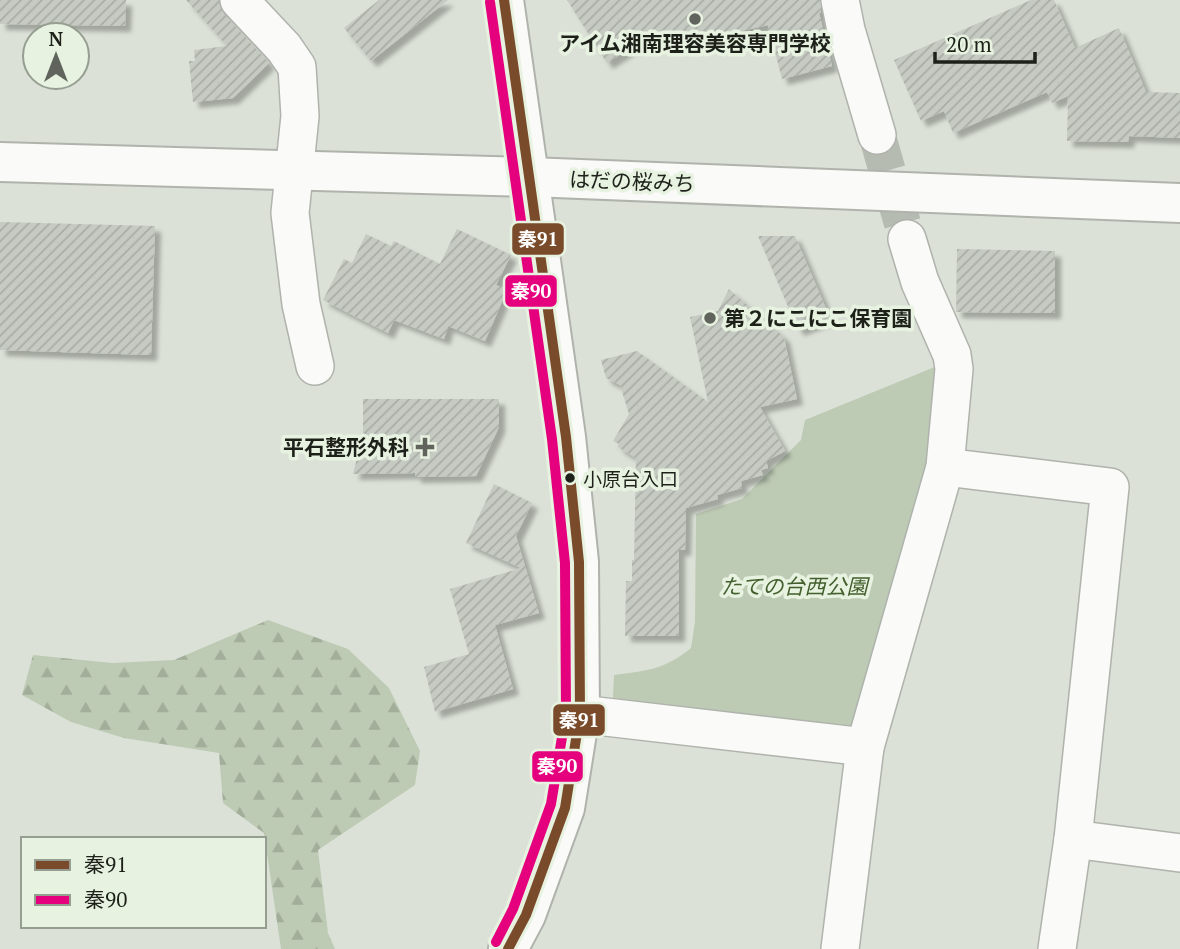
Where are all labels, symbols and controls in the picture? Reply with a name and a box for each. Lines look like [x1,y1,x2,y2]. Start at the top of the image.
marker: アイム湘南理容美容専門学校 [687,11,703,27]
north arrow [21,21,91,91]
scale bar [935,21,1035,65]
text: N [49,26,64,51]
place label: アイム湘南理容美容専門学校 [559,29,831,57]
text: 20 m [946,30,992,58]
street label: はだの桜みち [569,165,695,197]
line badge: 秦91 [511,222,565,256]
text: 秦91 [518,226,558,251]
line badge: 秦90 [504,274,558,308]
text: 秦90 [511,278,551,303]
place label: 第２にこにこ保育園 [724,304,912,332]
marker: 第２にこにこ保育園 [702,310,718,326]
place label: 平石整形外科 [283,433,409,461]
marker: 平石整形外科 [415,437,435,457]
place label: 小原台入口 [583,466,678,491]
marker: 小原台入口 [563,471,577,485]
park label: たての台西公園 [721,572,870,600]
line badge: 秦91 [552,703,606,737]
text: 秦91 [559,707,599,732]
line badge: 秦90 [531,750,584,783]
text: 秦90 [537,753,577,778]
legend [21,837,266,928]
text: 秦91 [84,850,127,878]
text: 秦90 [84,885,127,913]

